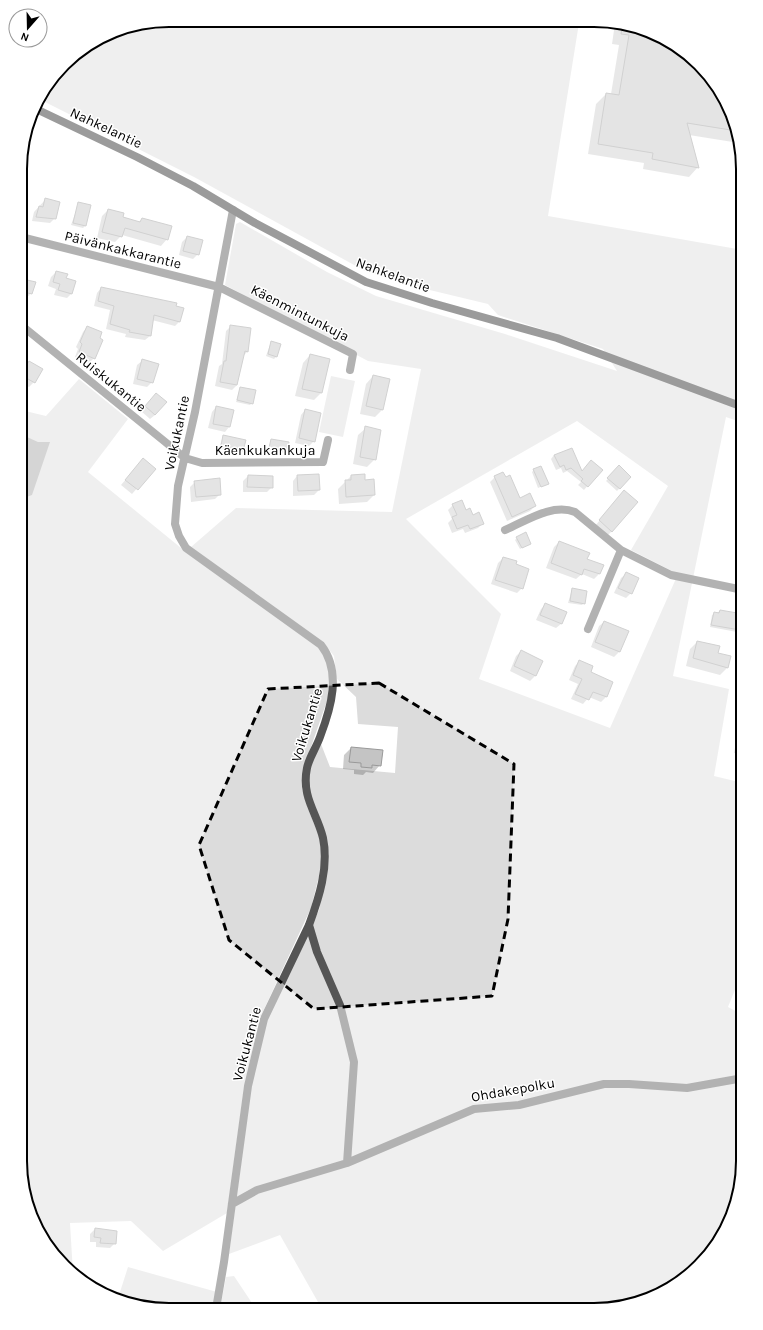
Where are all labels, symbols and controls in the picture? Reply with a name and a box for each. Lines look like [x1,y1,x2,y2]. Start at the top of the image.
north arrow [8,8,48,48]
text: N [19,29,31,44]
street label: Nahkelantie [67,104,145,152]
street label: Päivänkakkarantie [63,227,183,273]
street label: Nahkelantie [354,254,432,296]
street label: Käenmintunkuja [248,281,352,345]
street label: Ruiskukantie [72,348,150,416]
street label: Voikukantie [161,394,193,472]
street label: Käenkukankuja [215,442,315,459]
street label: Voikukantie [288,686,326,764]
street label: Voikukantie [229,1005,265,1083]
street label: Ohdakepolku [470,1074,556,1106]

